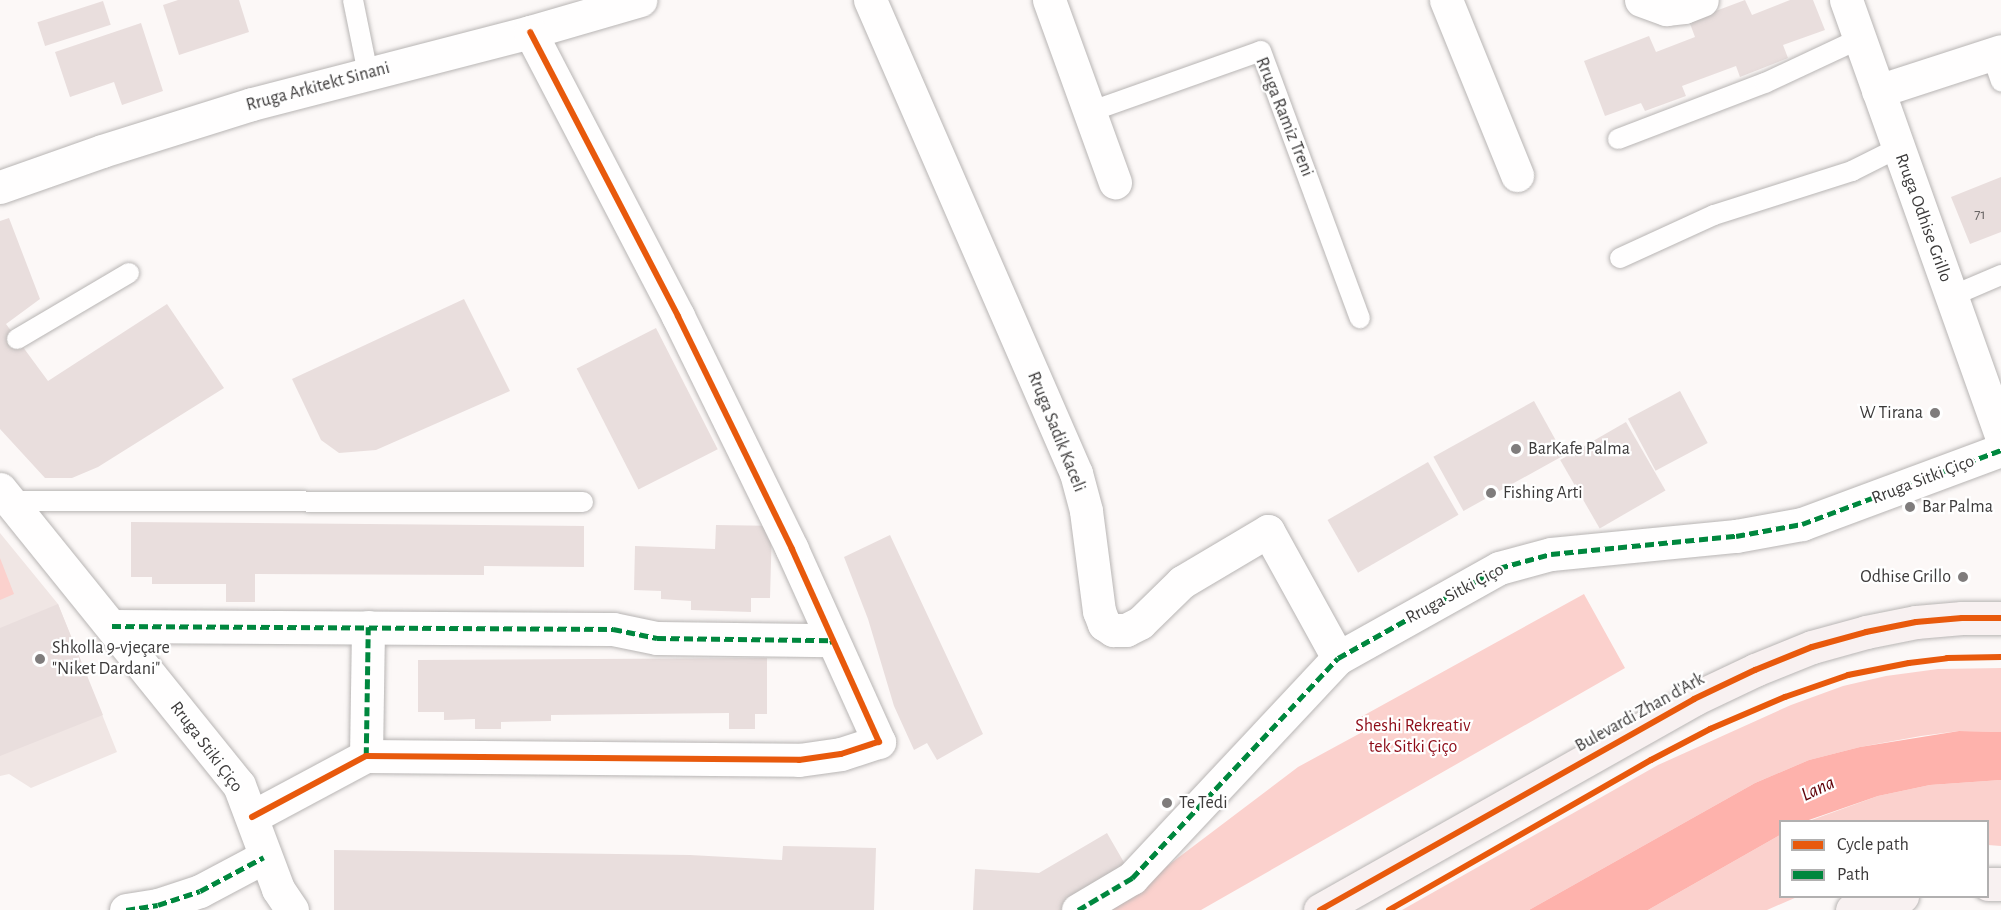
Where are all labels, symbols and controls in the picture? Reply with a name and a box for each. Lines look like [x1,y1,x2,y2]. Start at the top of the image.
street label: Rruga Ramiz Treni [1250,54,1318,180]
street label: Rruga Arkitekt Sinani [244,57,392,117]
street label: Rruga Odhise Grillo [1890,151,1956,285]
house number: 71 [1974,206,1986,224]
street label: Rruga Sadik Kaceli [1022,369,1090,495]
place label: W Tirana [1859,402,1923,424]
marker: W Tirana [1928,406,1942,420]
place label: BarKafe Palma [1528,438,1630,460]
marker: BarKafe Palma [1509,442,1523,456]
street label: Rruga Sitki Çiço [1869,451,1977,509]
place label: Fishing Arti [1503,482,1583,504]
marker: Fishing Arti [1484,486,1498,500]
place label: Bar Palma [1922,496,1993,518]
marker: Bar Palma [1903,500,1917,514]
street label: Rruga Sitki Çiço [1402,559,1508,629]
place label: Odhise Grillo [1860,566,1951,588]
marker: Odhise Grillo [1956,570,1970,584]
place label: Shkolla 9-vjeçare "Niket Dardani" [52,638,170,680]
marker: Shkolla 9-vjeçare "Niket Dardani" [33,652,47,666]
street label: Bulevardi Zhan d'Ark [1572,669,1708,757]
street label: Rruga Stiki Çiço [165,697,247,797]
park label: Sheshi Rekreativ tek Sitki Çiço [1355,716,1471,758]
water label: Lana [1797,771,1839,807]
place label: Te Tedi [1179,792,1228,814]
marker: Te Tedi [1160,796,1174,810]
legend [1779,820,1989,898]
text: Cycle path [1837,836,1909,854]
text: Path [1837,866,1869,884]

